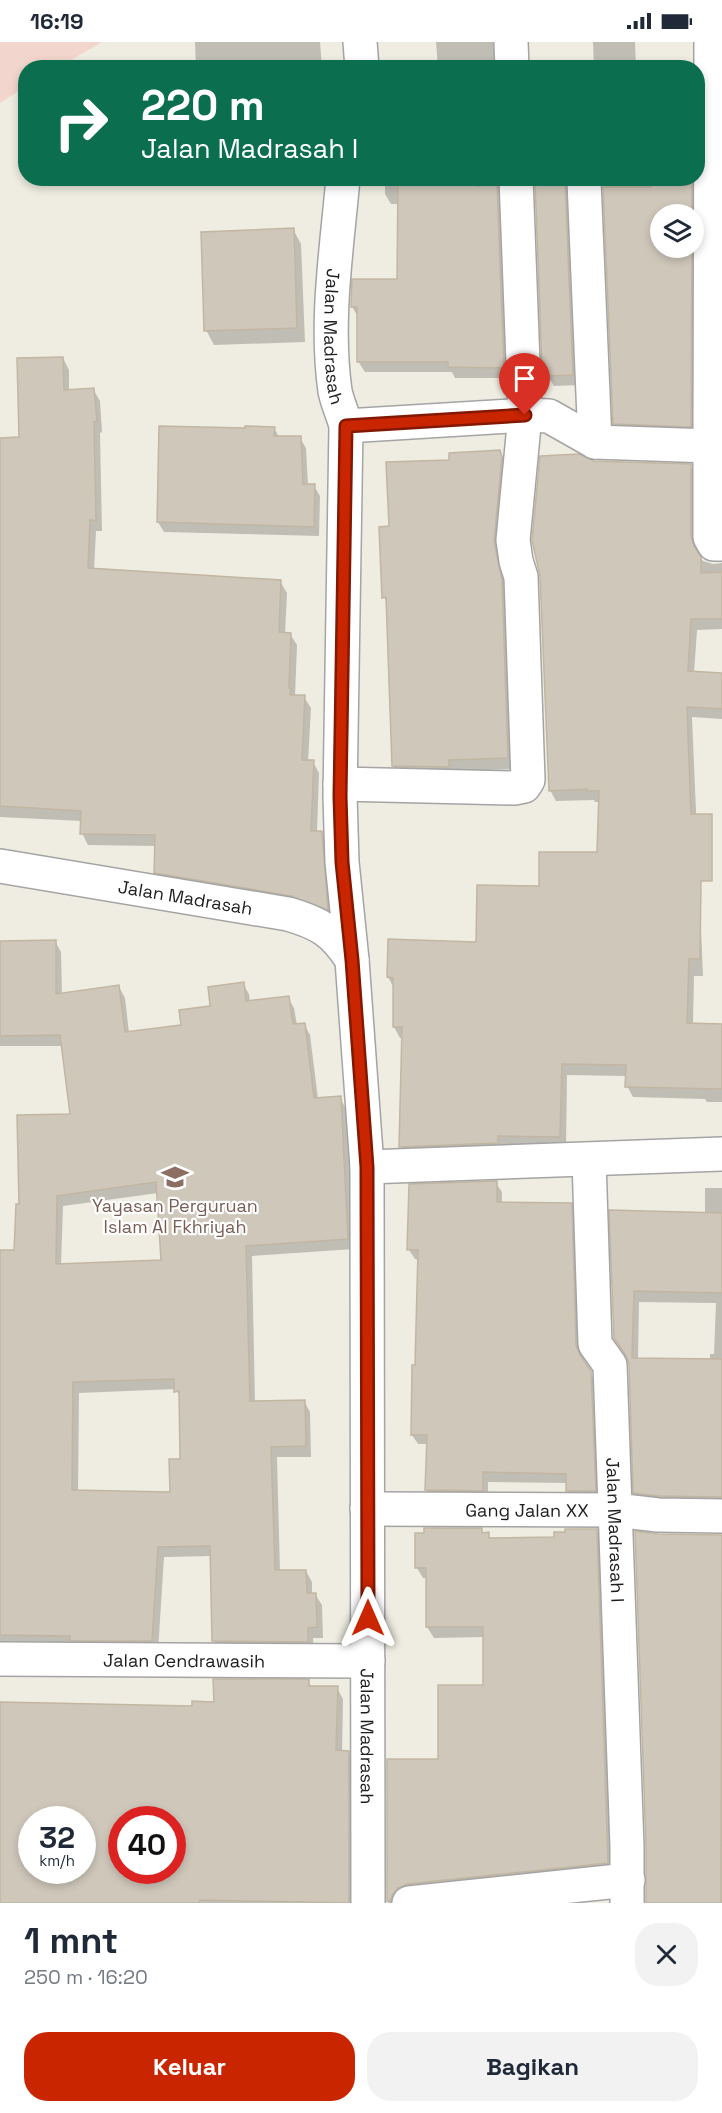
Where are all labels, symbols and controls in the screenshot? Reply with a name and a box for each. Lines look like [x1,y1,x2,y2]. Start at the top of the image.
text: 16:19 [30,7,84,35]
text: 220 m [141,79,265,132]
icon: right [42,84,120,162]
text: Jalan Madrasah I [141,131,358,166]
map controls [650,204,704,258]
button: layers [650,204,704,258]
street label: Jalan Madrasah [320,268,349,407]
pin [499,353,550,415]
icon: arrive [508,362,541,395]
street label: Jalan Madrasah [117,874,254,919]
school or university icon: Yayasan Perguruan Islam Al Fkhriyah [160,1162,190,1192]
place label: Yayasan Perguruan Islam Al Fkhriyah [92,1194,258,1238]
street label: Jalan Madrasah I [602,1457,630,1603]
street label: Gang Jalan XX [465,1498,589,1521]
position arrow [336,1586,400,1650]
street label: Jalan Cendrawasih [103,1648,265,1672]
street label: Jalan Madrasah [356,1668,379,1804]
speed limit sign: 40 [108,1806,186,1884]
text: 32 [39,1818,75,1857]
text: km/h [39,1851,75,1870]
text: 1 mnt [24,1918,118,1964]
button: close [635,1923,698,1986]
text: 250 m · 16:20 [24,1964,148,1990]
button: Keluar [24,2032,355,2101]
button: Bagikan [367,2032,698,2101]

